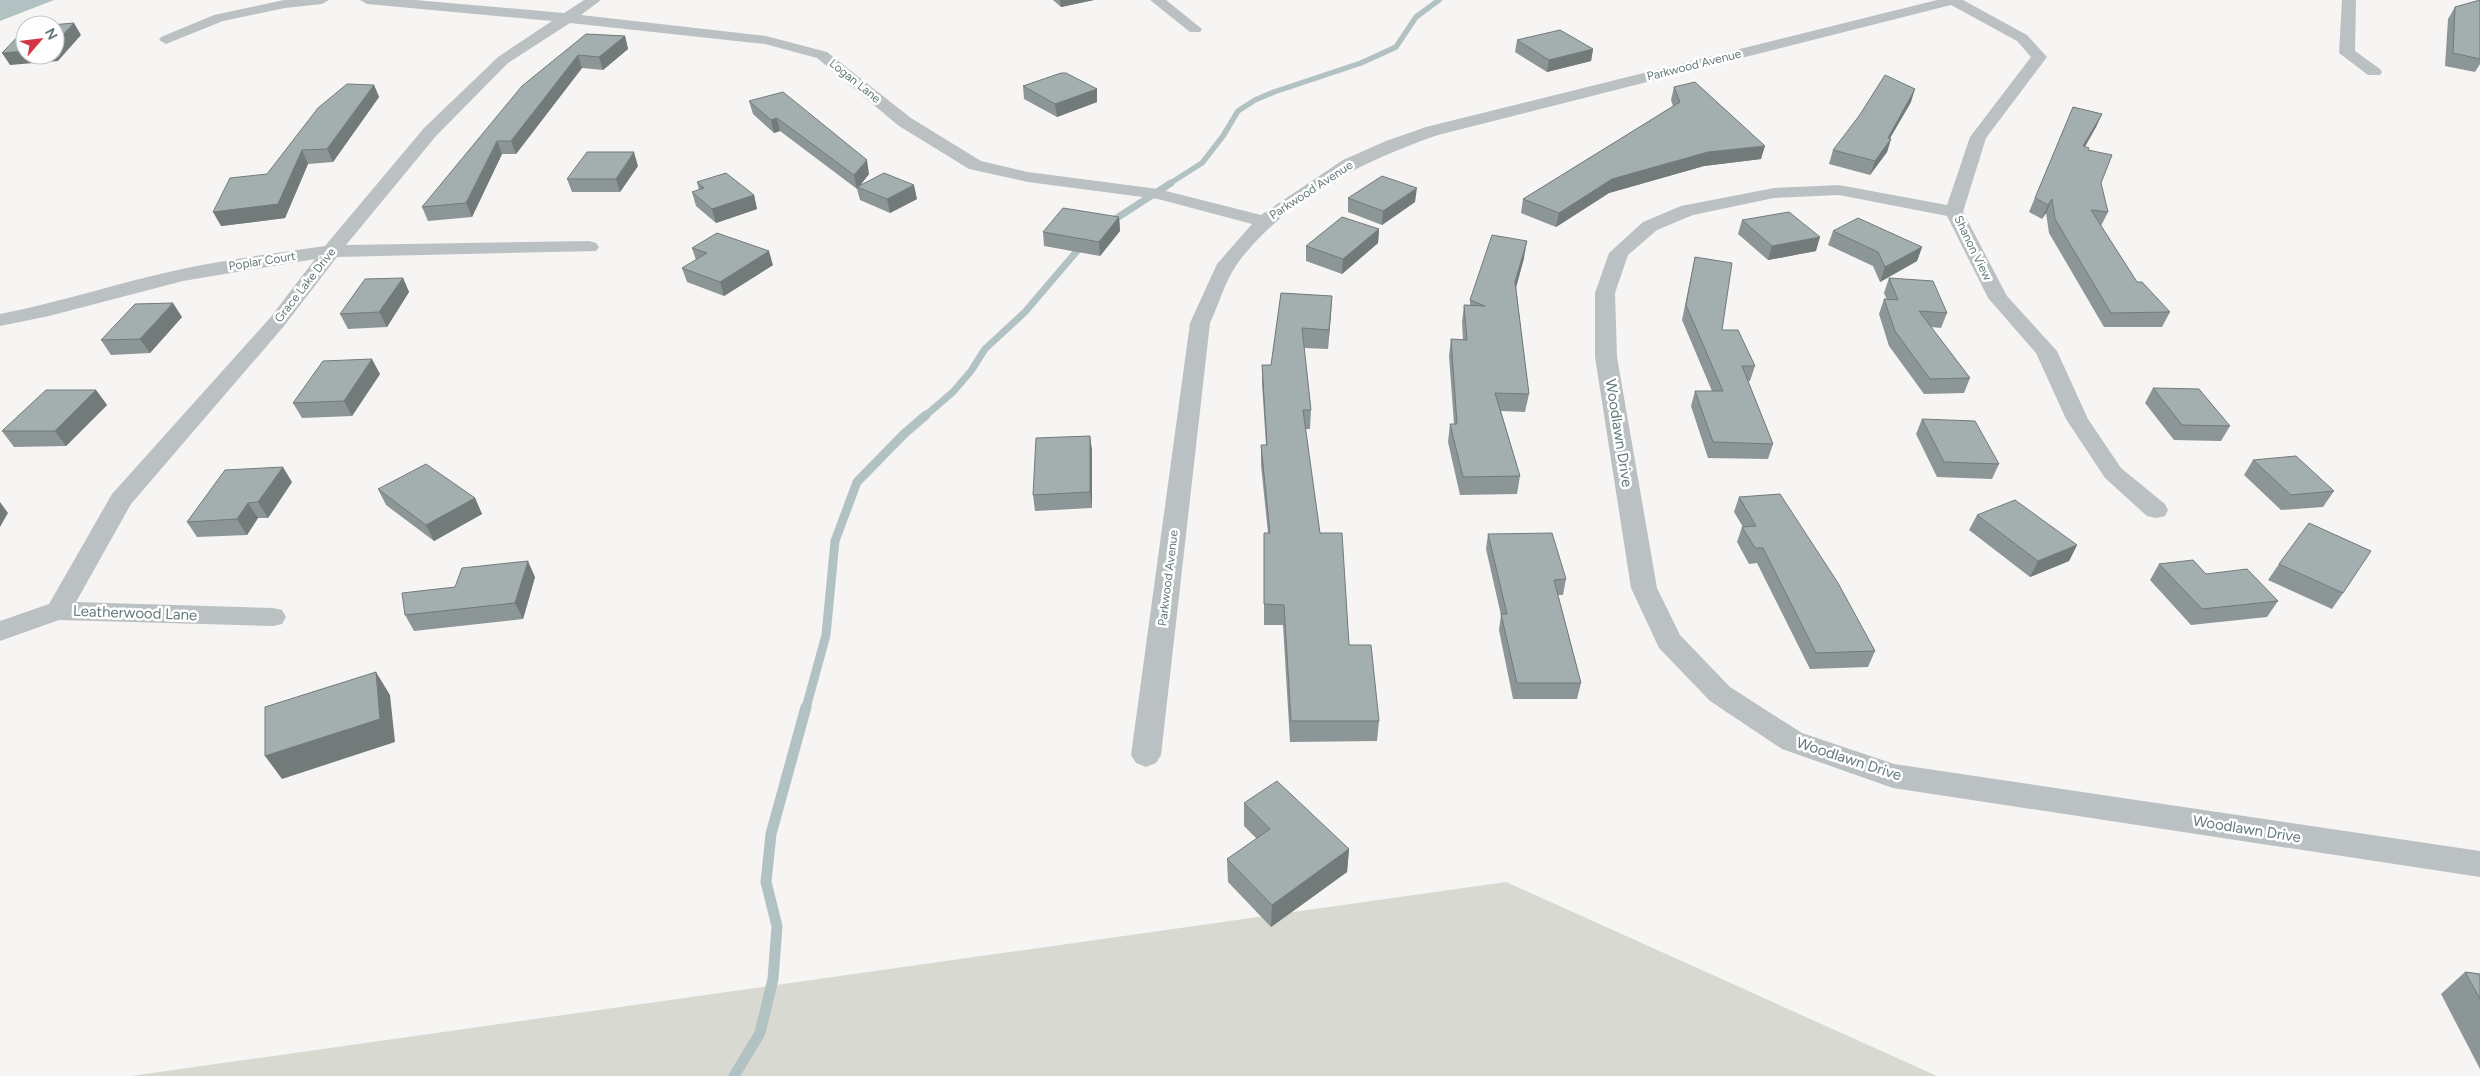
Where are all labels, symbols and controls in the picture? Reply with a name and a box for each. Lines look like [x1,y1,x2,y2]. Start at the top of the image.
north arrow [15,15,65,65]
text: N [41,25,61,43]
street label: Parkwood Avenue [1645,46,1743,83]
street label: Logan Lane [827,56,884,106]
street label: Parkwood Avenue [1267,158,1356,222]
street label: Shanon View [1951,213,1995,283]
street label: Grace Lake Drive [272,245,339,325]
street label: Poplar Court [228,249,297,273]
street label: Woodlawn Drive [1602,378,1636,488]
street label: Parkwood Avenue [1155,529,1181,627]
street label: Leatherwood Lane [73,602,197,624]
street label: Woodlawn Drive [1794,734,1904,784]
street label: Woodlawn Drive [2192,812,2302,846]

